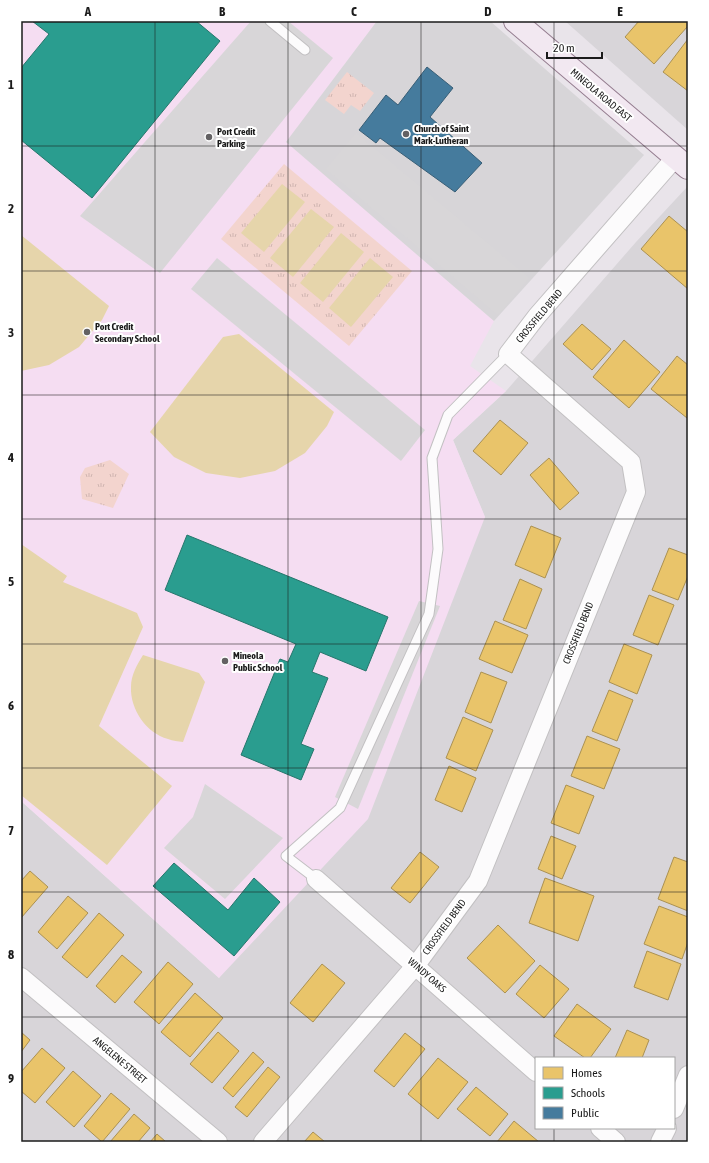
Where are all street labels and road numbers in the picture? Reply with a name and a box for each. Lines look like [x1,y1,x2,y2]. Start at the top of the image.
street label: MINEOLA ROAD EAST [568,66,634,124]
street label: CROSSFIELD BEND [514,287,565,345]
street label: CROSSFIELD BEND [561,600,596,666]
street label: CROSSFIELD BEND [420,897,468,957]
street label: WINDY OAKS [406,956,448,994]
street label: ANGELENE STREET [91,1034,149,1086]

